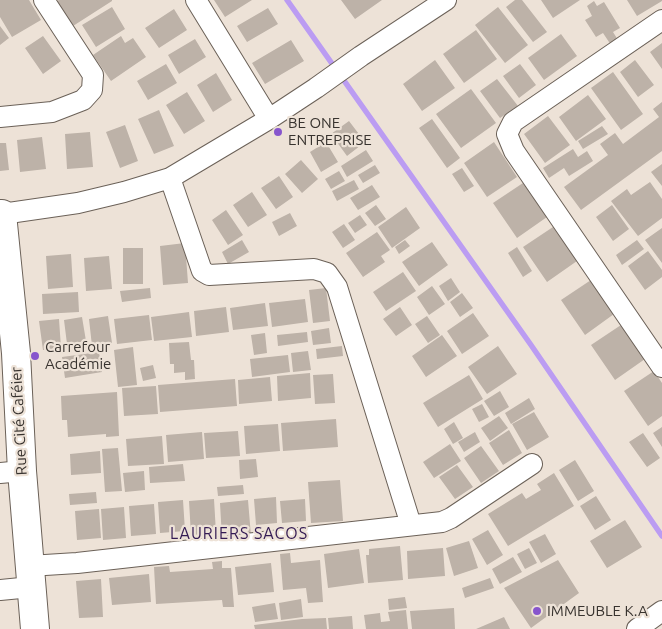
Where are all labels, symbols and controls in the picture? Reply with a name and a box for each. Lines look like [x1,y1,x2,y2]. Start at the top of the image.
place label: BE ONE ENTREPRISE [288,114,372,149]
marker: BE ONE ENTREPRISE [272,126,284,138]
place label: Carrefour Académie [45,338,111,373]
marker: Carrefour Académie [29,350,41,362]
street label: Rue Cité Caféier [7,366,31,476]
district label: LAURIERS SACOS [168,524,310,544]
place label: IMMEUBLE K.A [547,602,648,620]
marker: IMMEUBLE K.A [531,605,543,617]

